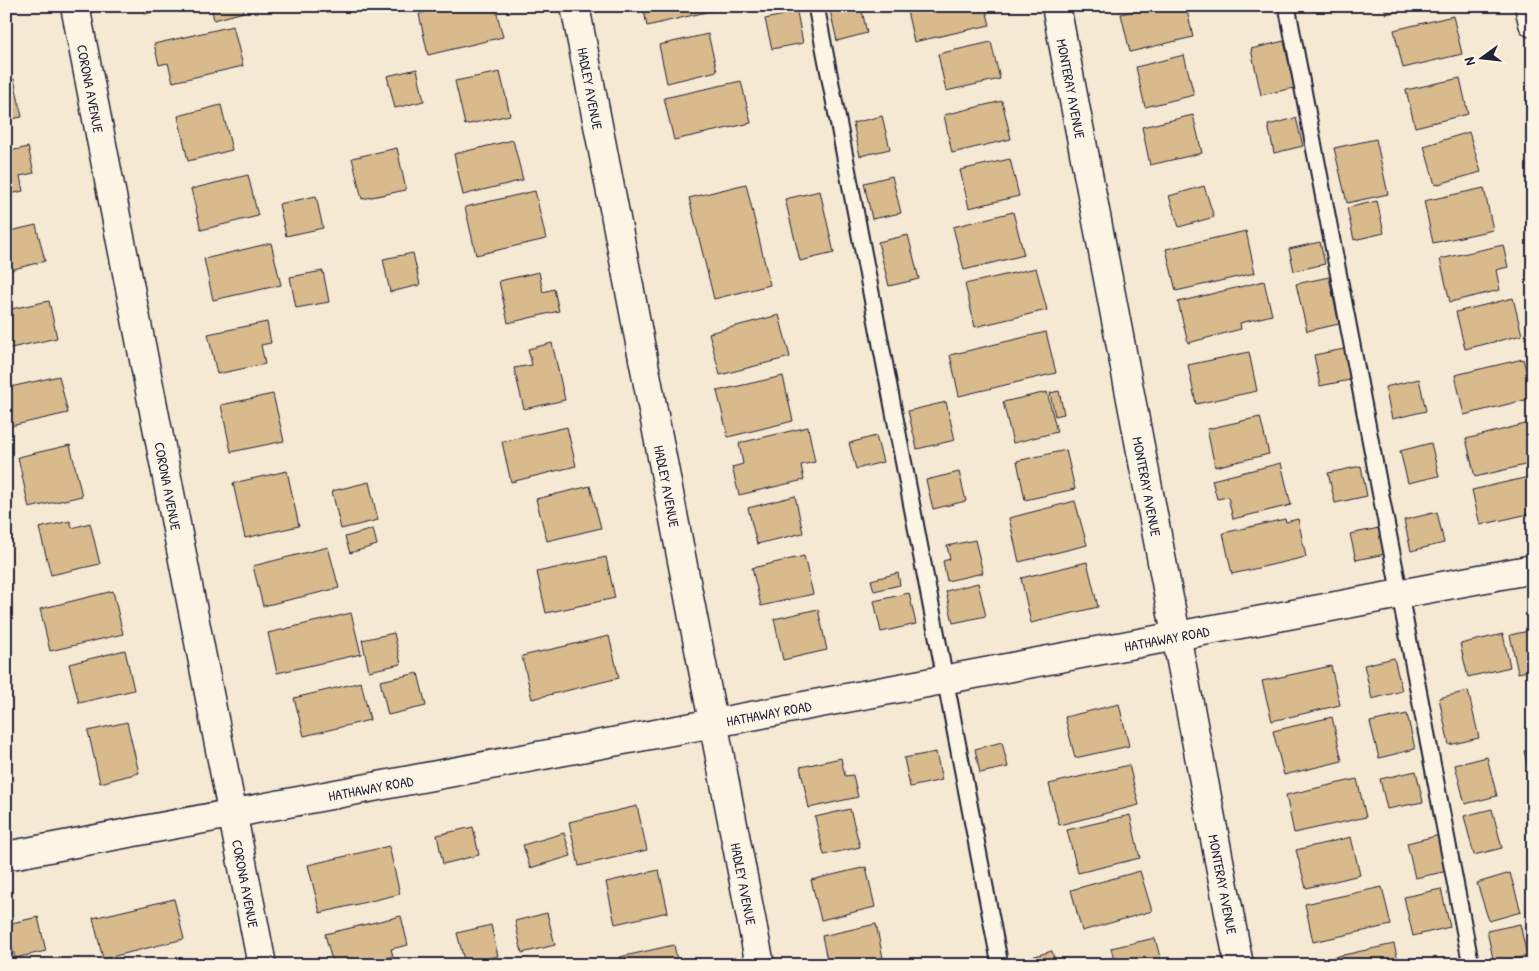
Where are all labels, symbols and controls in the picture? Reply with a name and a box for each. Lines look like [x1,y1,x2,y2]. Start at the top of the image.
north arrow [1456,32,1506,82]
street label: MONTERAY AVENUE [1053,37,1091,140]
street label: CORONA AVENUE [73,43,109,134]
street label: HADLEY AVENUE [574,46,608,131]
text: N [1459,55,1479,68]
street label: MONTERAY AVENUE [1129,435,1166,538]
street label: CORONA AVENUE [151,440,186,532]
street label: HADLEY AVENUE [650,443,685,529]
street label: HATHAWAY ROAD [1123,621,1211,655]
street label: HATHAWAY ROAD [725,695,813,730]
street label: HATHAWAY ROAD [327,770,415,805]
street label: MONTERAY AVENUE [1205,833,1242,936]
street label: CORONA AVENUE [228,838,264,929]
street label: HADLEY AVENUE [727,841,762,926]

